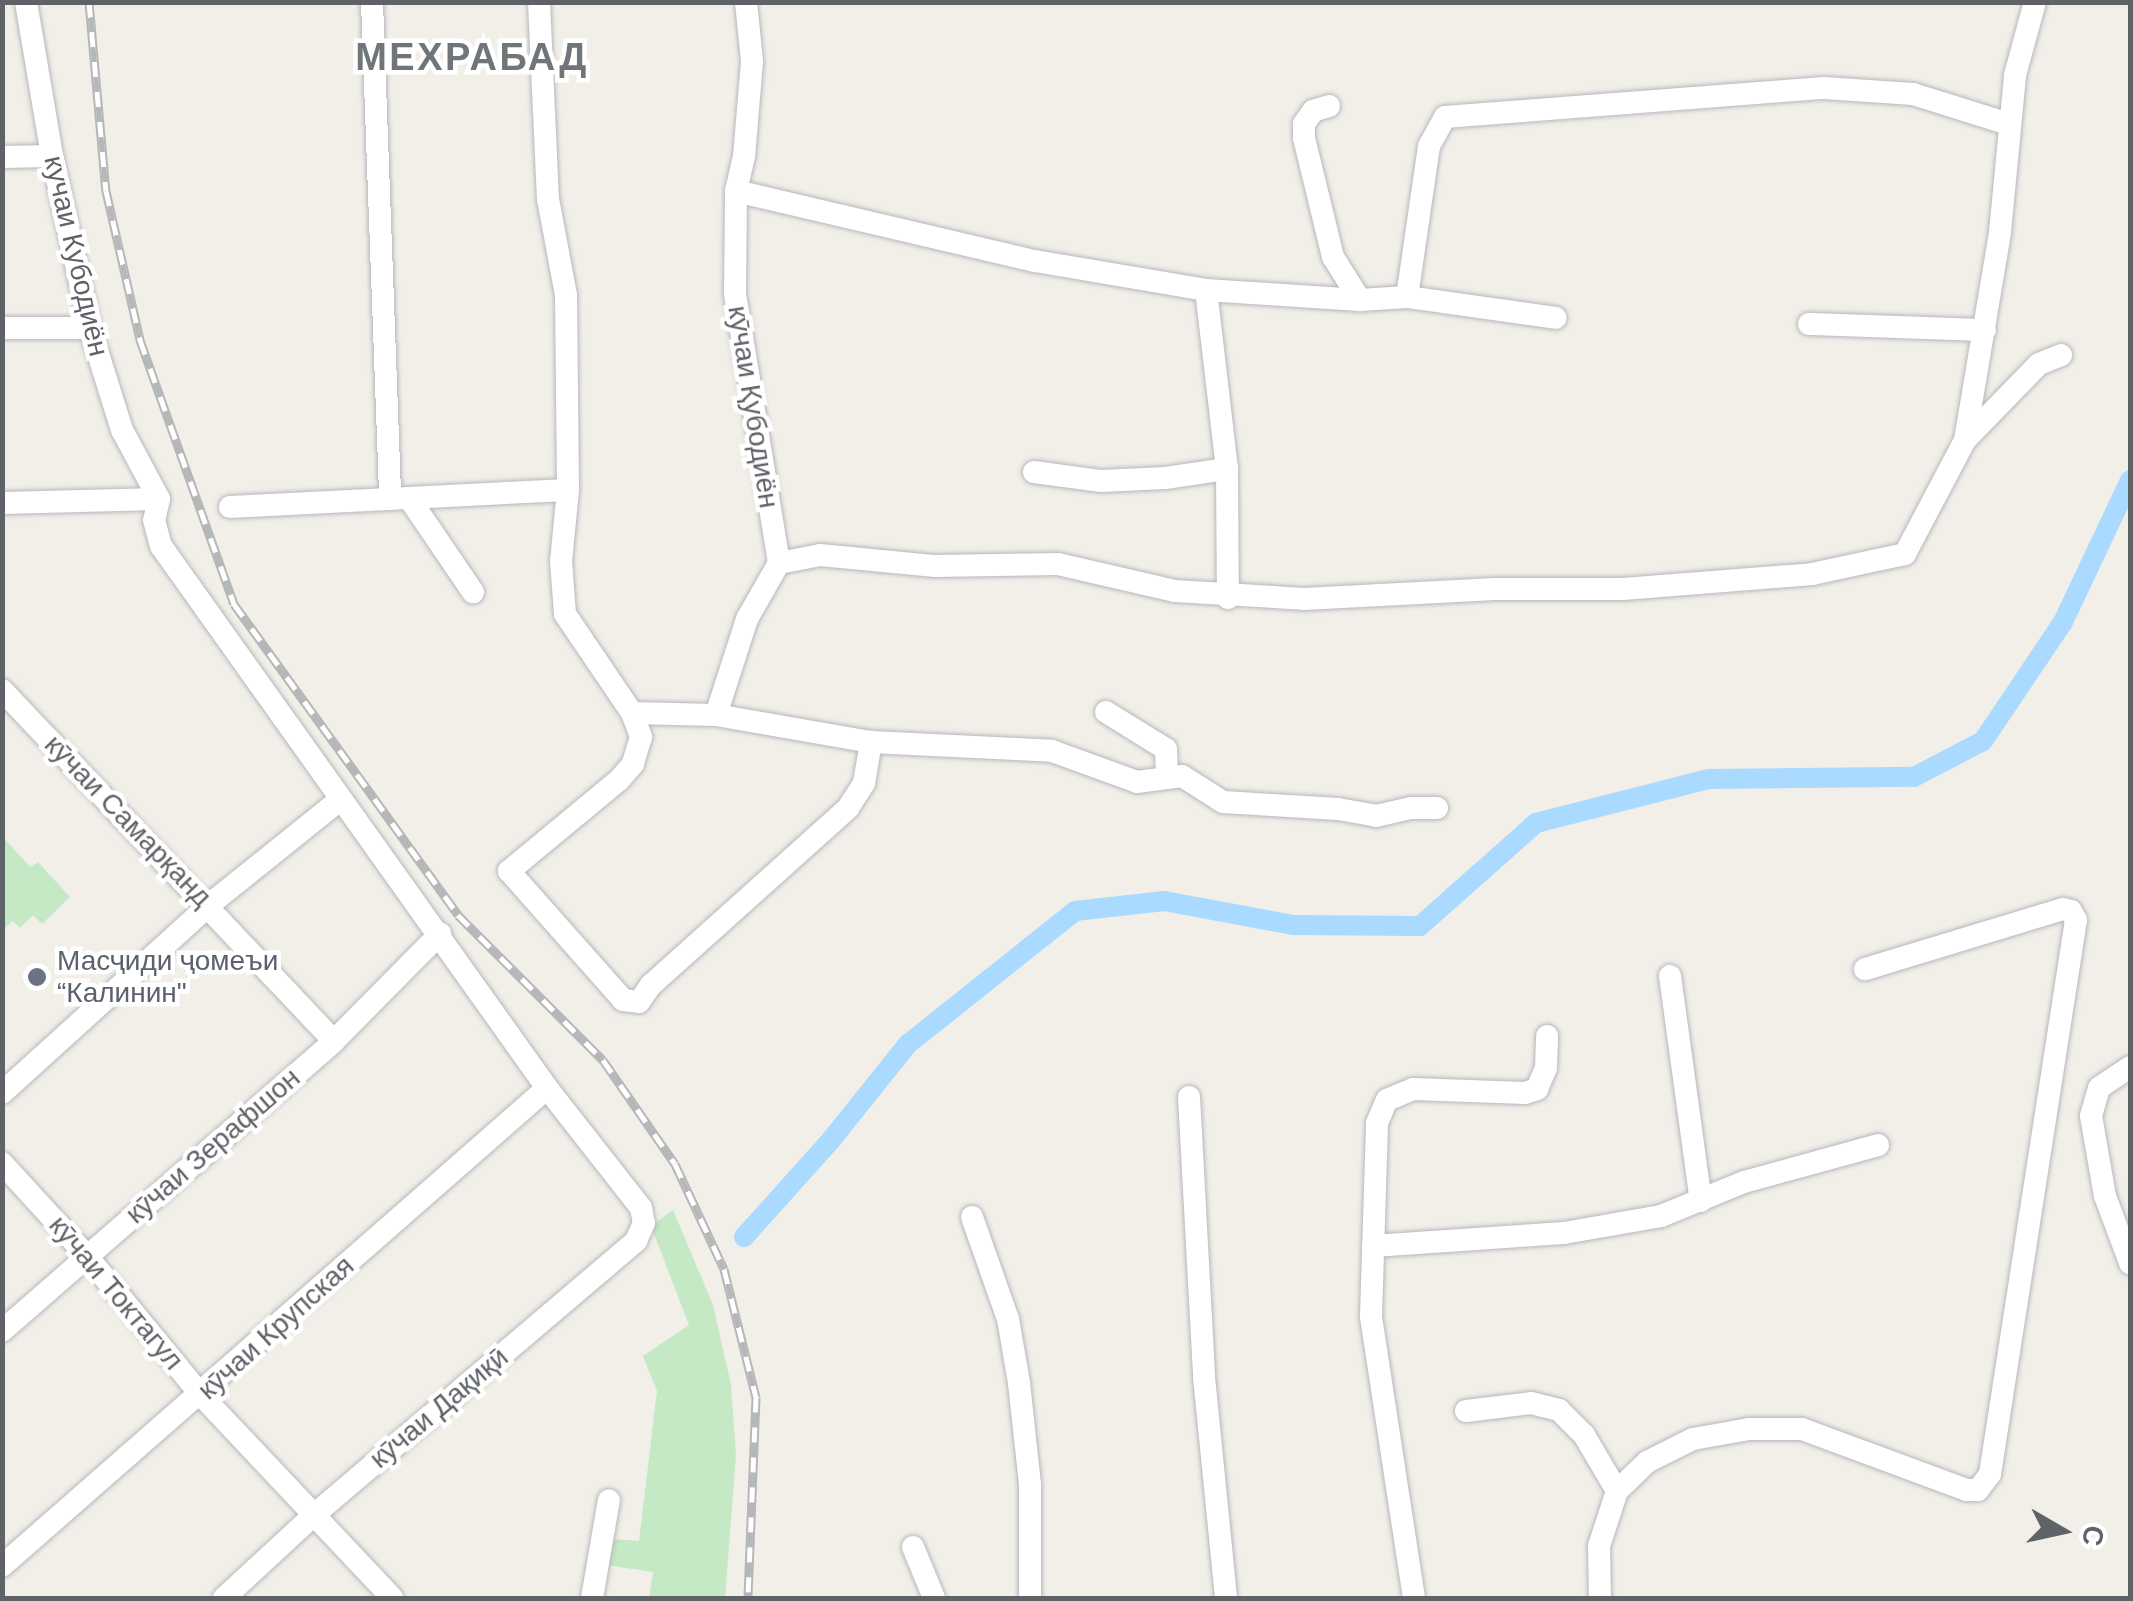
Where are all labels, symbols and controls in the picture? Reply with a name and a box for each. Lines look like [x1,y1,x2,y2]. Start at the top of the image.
district label: МЕХРАБАД [355,35,589,81]
street label: кучаи Кубодиён [37,152,115,360]
street label: кӯчаи Қубодиён [720,303,786,511]
street label: кӯчаи Самарқанд [37,728,219,914]
place label: Масҷиди ҷомеъи “Калинин" [57,944,278,1010]
marker: Масҷиди ҷомеъи “Калинин" [26,966,48,988]
street label: кӯчаи Зерафшон [119,1061,307,1231]
street label: кӯчаи Токтагул [42,1209,190,1377]
street label: кӯчаи Крупская [191,1249,361,1407]
street label: кӯчаи Дақиқӣ [363,1340,515,1476]
north arrow [2013,1481,2113,1581]
text: С [2076,1523,2110,1548]

